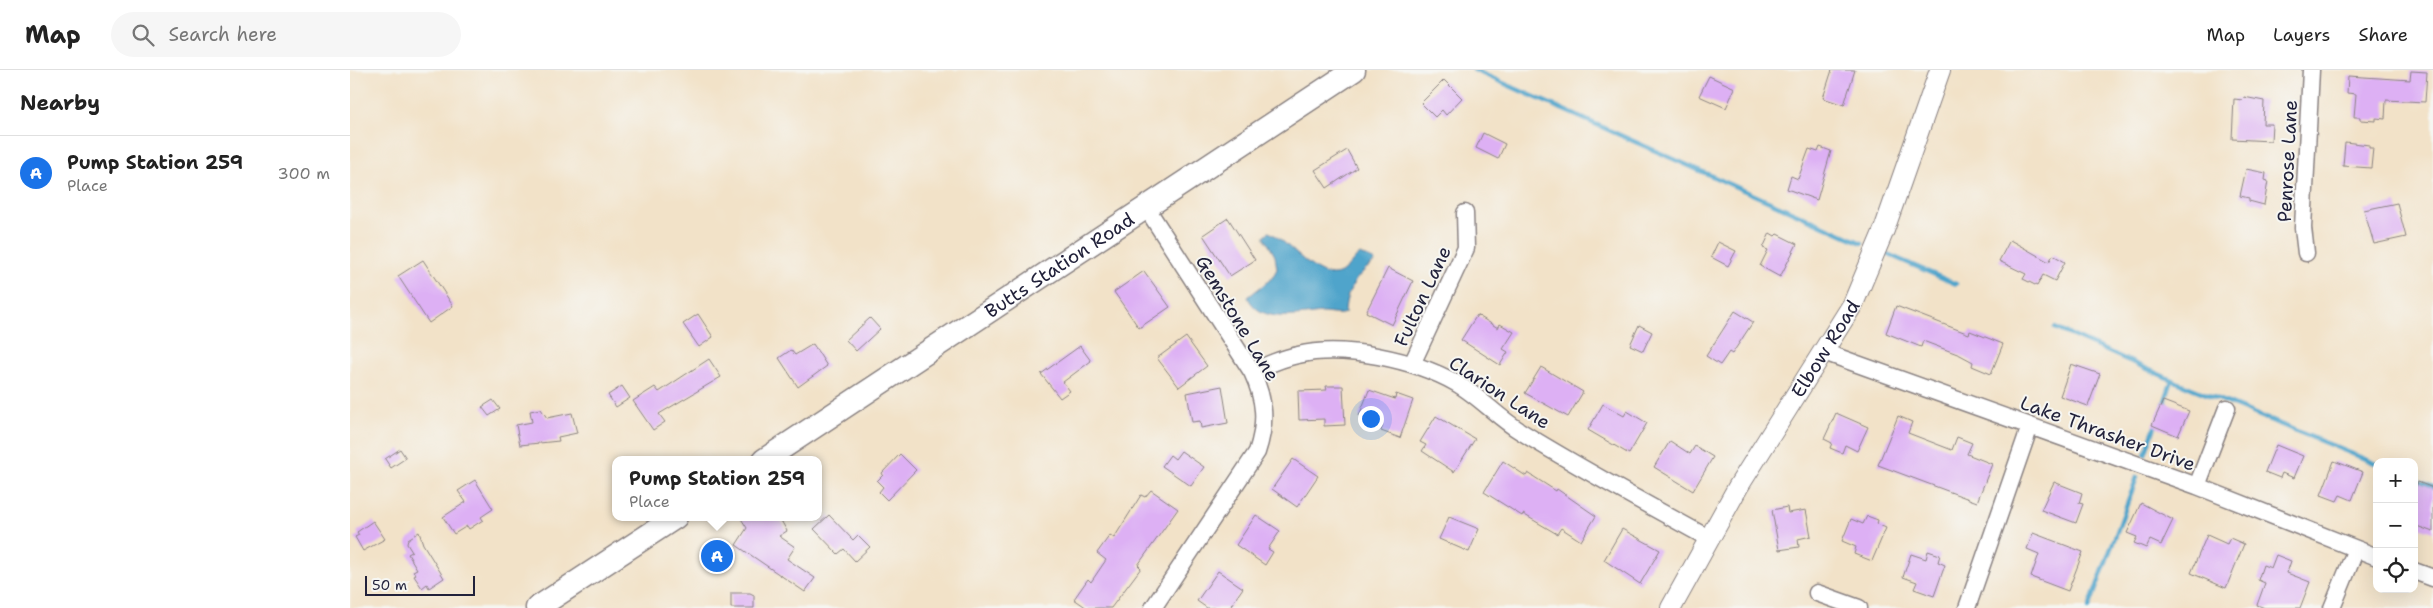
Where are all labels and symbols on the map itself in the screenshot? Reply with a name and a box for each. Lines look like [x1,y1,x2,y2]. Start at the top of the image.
street label: Penrose Lane [2272,99,2303,223]
street label: Butts Station Road [980,207,1139,324]
street label: Fulton Lane [1388,242,1457,351]
street label: Gemstone Lane [1190,251,1285,386]
street label: Elbow Road [1785,295,1866,402]
street label: Clarion Lane [1444,350,1555,435]
street label: Lake Thrasher Drive [2017,390,2199,477]
your location [1358,406,1384,432]
pin: A [701,537,733,575]
scale bar [365,573,475,596]

